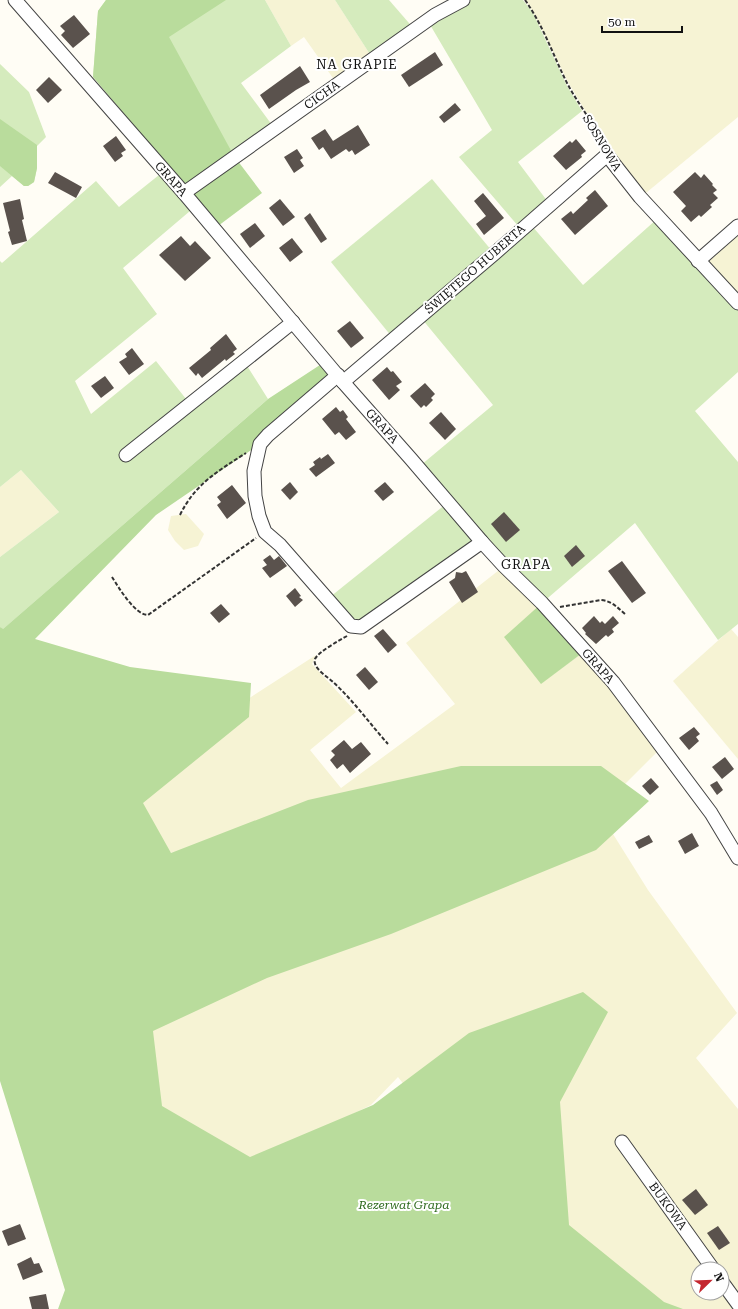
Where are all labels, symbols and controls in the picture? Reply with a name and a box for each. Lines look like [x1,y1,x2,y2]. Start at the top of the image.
scale bar [602,8,682,34]
text: 50 m [608,15,635,29]
district label: NA GRAPIE [316,57,398,72]
street label: CICHA [302,77,343,112]
street label: SOSNOWA [580,112,625,174]
street label: GRAPA [152,159,190,200]
street label: ŚWIĘTEGO HUBERTA [422,221,529,316]
street label: GRAPA [363,406,402,447]
district label: GRAPA [501,557,551,572]
street label: GRAPA [579,646,617,687]
street label: BUKOWA [646,1180,690,1233]
park label: Rezerwat Grapa [358,1198,449,1212]
north arrow [690,1261,730,1301]
text: N [711,1271,727,1284]

